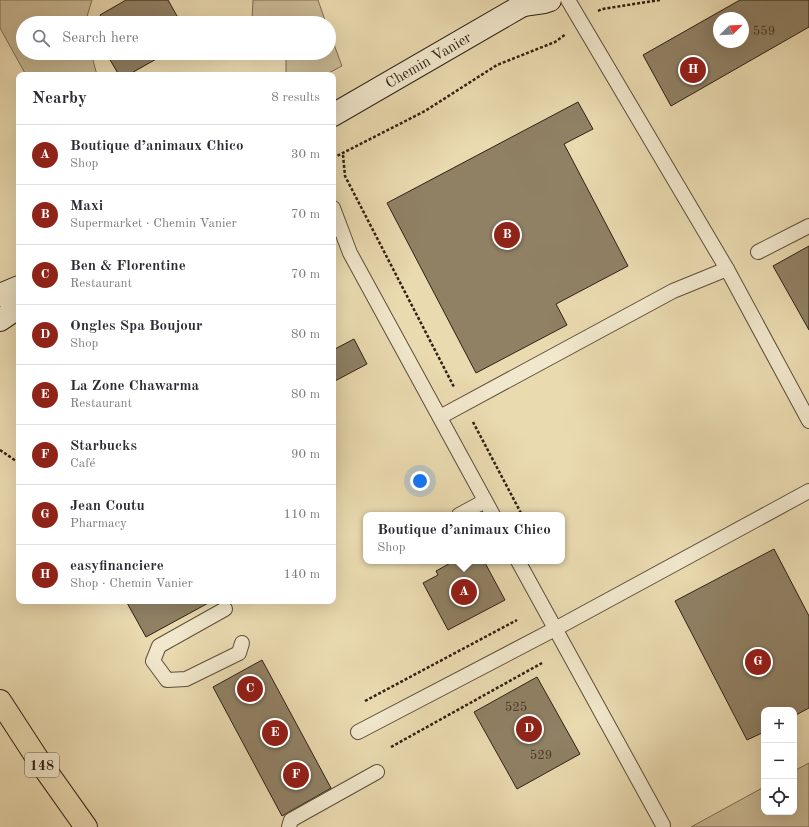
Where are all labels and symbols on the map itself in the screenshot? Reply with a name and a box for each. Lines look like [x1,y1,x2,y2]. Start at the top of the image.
north arrow [713,12,749,48]
house number: 559 [753,25,775,38]
street label: Chemin Vanier [383,31,474,92]
pin: H [680,55,706,85]
pin: B [494,220,520,250]
your location [410,471,430,491]
pin: A [451,577,477,607]
pin: G [745,647,771,677]
pin: C [237,674,263,704]
house number: 525 [505,701,527,714]
pin: D [516,714,542,744]
pin: E [262,718,288,748]
house number: 529 [530,749,552,762]
road number: 148 [25,753,59,777]
pin: F [283,760,309,790]

